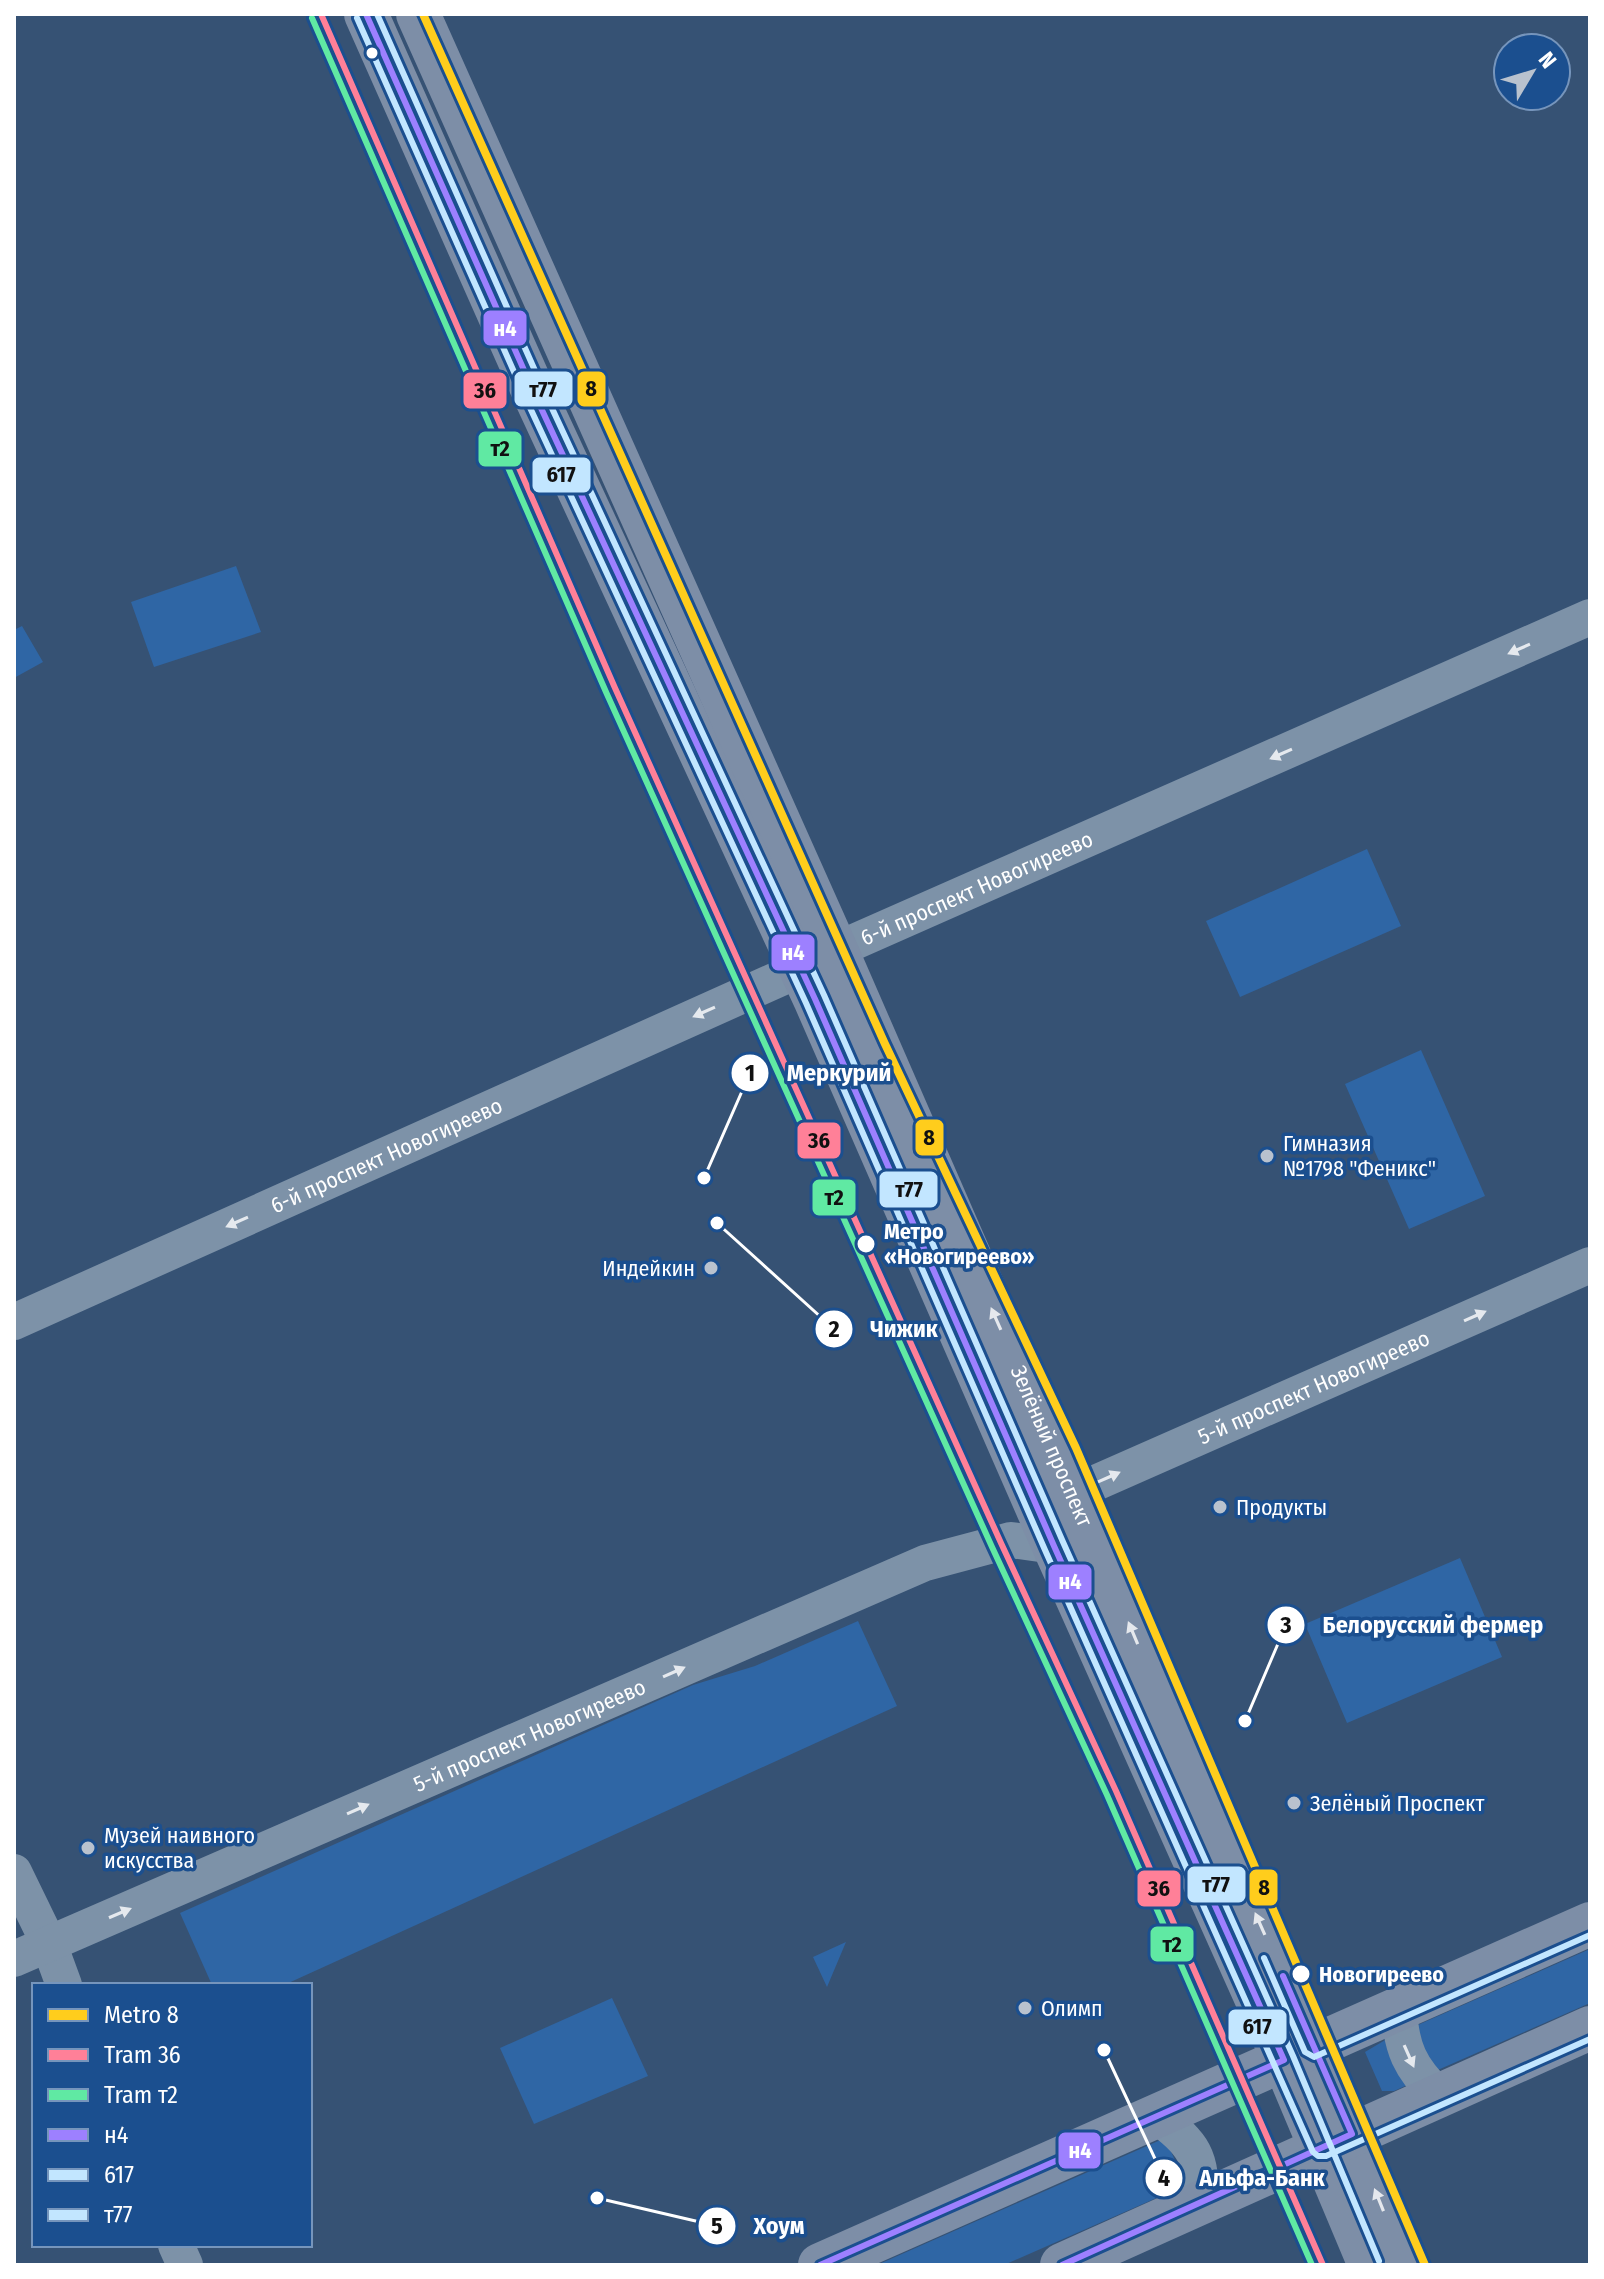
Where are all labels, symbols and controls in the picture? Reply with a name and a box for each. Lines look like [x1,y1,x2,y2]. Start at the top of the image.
north arrow [1492,32,1572,112]
unlabelled marker [364,45,380,61]
text: N [1533,46,1562,74]
line badge: н4 [482,309,528,347]
text: н4 [494,315,517,342]
line badge: т77 [513,370,574,408]
line badge: 8 [576,370,607,408]
line badge: 36 [462,371,508,410]
text: 8 [585,375,597,402]
text: т77 [529,376,557,403]
text: 36 [473,377,496,404]
line badge: т2 [477,430,523,468]
text: т2 [490,435,510,462]
line badge: 617 [531,456,592,494]
text: 617 [546,461,576,488]
one-way arrow [1507,642,1530,655]
one-way arrow [1269,747,1293,760]
street label: 6-й проспект Новогиреево [856,825,1097,951]
line badge: н4 [770,933,816,972]
text: н4 [782,939,805,966]
one-way arrow [692,1005,716,1018]
callout: Меркурий [730,1049,907,1097]
text: 1 [745,1059,755,1087]
text: Меркурий [787,1059,891,1087]
street label: 6-й проспект Новогиреево [266,1092,507,1219]
line badge: 8 [914,1118,945,1157]
line badge: 36 [796,1121,842,1160]
text: 8 [923,1124,935,1151]
text: 36 [807,1127,830,1154]
place label: Гимназия №1798 "Феникс" [1283,1130,1436,1182]
marker: Гимназия №1798 "Феникс" [1258,1147,1276,1165]
line badge: т77 [878,1170,939,1209]
text: т77 [895,1176,923,1203]
line badge: т2 [811,1178,857,1217]
text: т2 [824,1184,844,1211]
one-way arrow [225,1215,249,1228]
place label: Метро «Новогиреево» [884,1218,1035,1270]
marker: Метро «Новогиреево» [855,1233,877,1255]
place label: Индейкин [602,1255,695,1282]
marker: Индейкин [702,1259,720,1277]
callout: Чижик [814,1305,953,1353]
one-way arrow [990,1307,1003,1330]
one-way arrow [1463,1309,1487,1322]
text: 2 [827,1315,840,1343]
text: Чижик [870,1315,939,1343]
street label: 5-й проспект Новогиреево [1194,1324,1434,1450]
street label: Зелёный проспект [1005,1361,1099,1531]
one-way arrow [1097,1470,1121,1483]
place label: Продукты [1236,1494,1327,1521]
marker: Продукты [1211,1498,1229,1516]
line badge: н4 [1047,1563,1093,1601]
text: н4 [1059,1568,1082,1595]
callout: Белорусский фермер [1266,1601,1559,1649]
text: 3 [1279,1611,1292,1639]
text: Белорусский фермер [1323,1611,1543,1639]
one-way arrow [1126,1621,1139,1645]
one-way arrow [662,1665,686,1678]
street label: 5-й проспект Новогиреево [409,1673,650,1798]
place label: Зелёный Проспект [1310,1790,1484,1817]
marker: Зелёный Проспект [1285,1794,1303,1812]
one-way arrow [347,1802,370,1815]
place label: Музей наивного искусства [104,1822,255,1874]
marker: Музей наивного искусства [79,1839,97,1857]
line badge: т77 [1186,1865,1247,1904]
line badge: 8 [1248,1868,1279,1907]
line badge: 36 [1136,1869,1182,1908]
text: т77 [1202,1871,1230,1898]
text: 8 [1258,1874,1270,1901]
text: 36 [1147,1875,1170,1902]
one-way arrow [108,1906,132,1919]
one-way arrow [1253,1912,1267,1936]
line badge: т2 [1149,1925,1195,1963]
text: т2 [1162,1931,1182,1958]
place label: Новогиреево [1319,1961,1444,1988]
marker: Новогиреево [1290,1963,1312,1985]
legend [32,1983,312,2247]
place label: Олимп [1041,1995,1103,2022]
marker: Олимп [1016,1999,1034,2017]
text: Metro 8 [104,2001,179,2029]
line badge: 617 [1227,2008,1288,2046]
text: 617 [1242,2013,1272,2040]
text: Tram 36 [104,2041,181,2069]
one-way arrow [1403,2044,1416,2068]
text: Tram т2 [104,2081,178,2109]
text: н4 [104,2121,128,2149]
line badge: н4 [1057,2131,1102,2170]
text: н4 [1069,2137,1092,2164]
callout: Альфа-Банк [1144,2154,1341,2202]
text: 617 [104,2161,134,2189]
text: 4 [1158,2164,1170,2192]
text: Альфа-Банк [1198,2164,1326,2192]
one-way arrow [1372,2188,1385,2212]
text: т77 [104,2201,133,2229]
callout: Хоум [697,2202,820,2250]
text: 5 [711,2212,723,2240]
text: Хоум [753,2212,805,2240]

